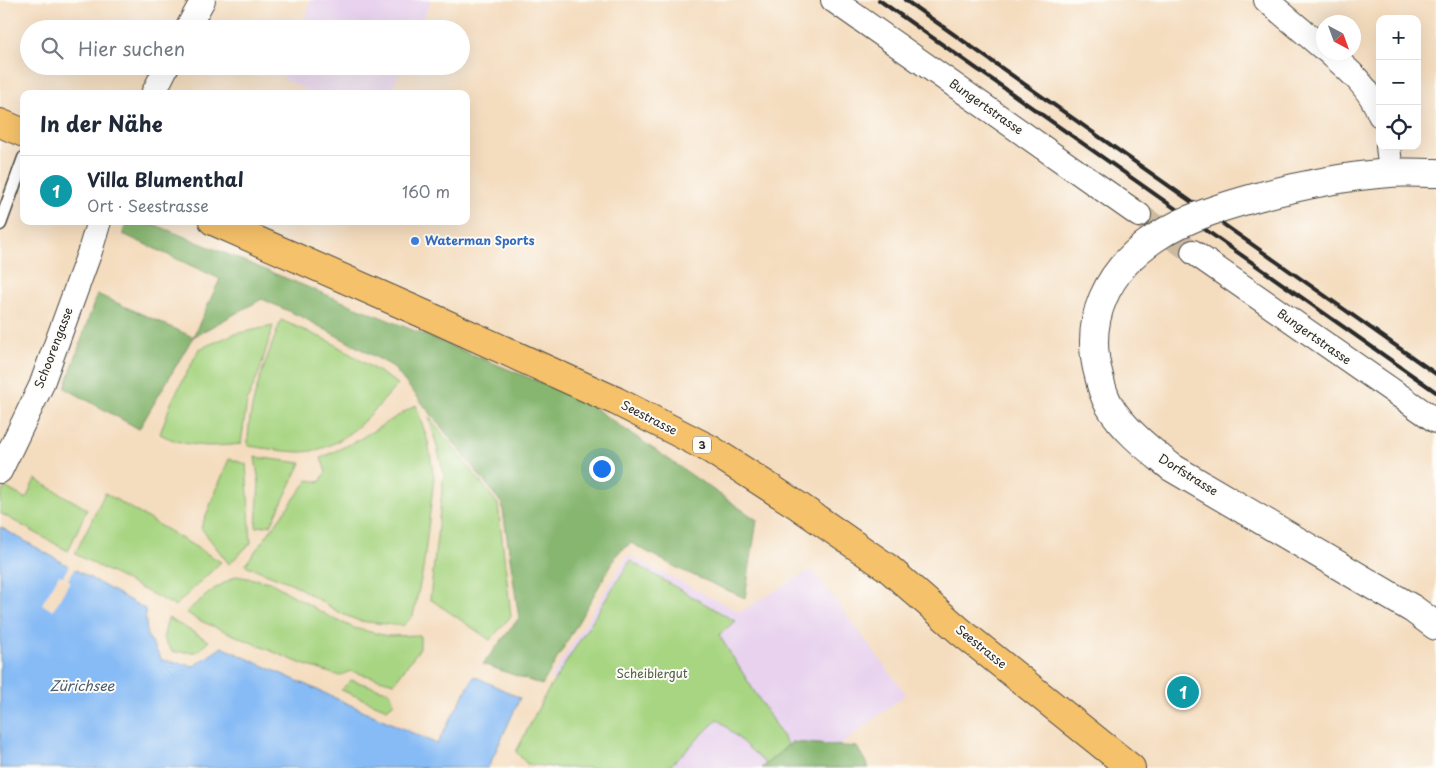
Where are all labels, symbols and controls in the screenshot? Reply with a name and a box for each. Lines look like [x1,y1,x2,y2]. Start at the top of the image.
north arrow [1316,15,1361,60]
map controls [1376,15,1421,150]
button: + [1376,15,1421,60]
search box [20,20,470,75]
icon: search [38,34,66,62]
text: Hier suchen [78,34,185,62]
button: − [1376,60,1421,105]
street label: Bungertstrasse [946,74,1027,138]
button: locate [1376,105,1421,150]
text: In der Nähe [40,107,162,139]
text: Villa Blumenthal [87,165,244,193]
text: 1 [52,179,60,203]
text: 160 m [402,179,450,203]
text: Ort · Seestrasse [87,193,209,217]
place label: Waterman Sports [425,231,535,249]
marker: Waterman Sports [409,235,421,247]
street label: Schoorengasse [29,304,77,391]
street label: Bungertstrasse [1274,304,1355,368]
street label: Seestrasse [618,395,681,439]
road number: 3 [693,436,711,454]
street label: Dorfstrasse [1155,449,1222,500]
your location [589,456,615,482]
street label: Seestrasse [952,620,1011,672]
park label: Scheiblergut [616,664,688,682]
pin: 1 [1167,673,1199,711]
water label: Zürichsee [50,675,115,696]

